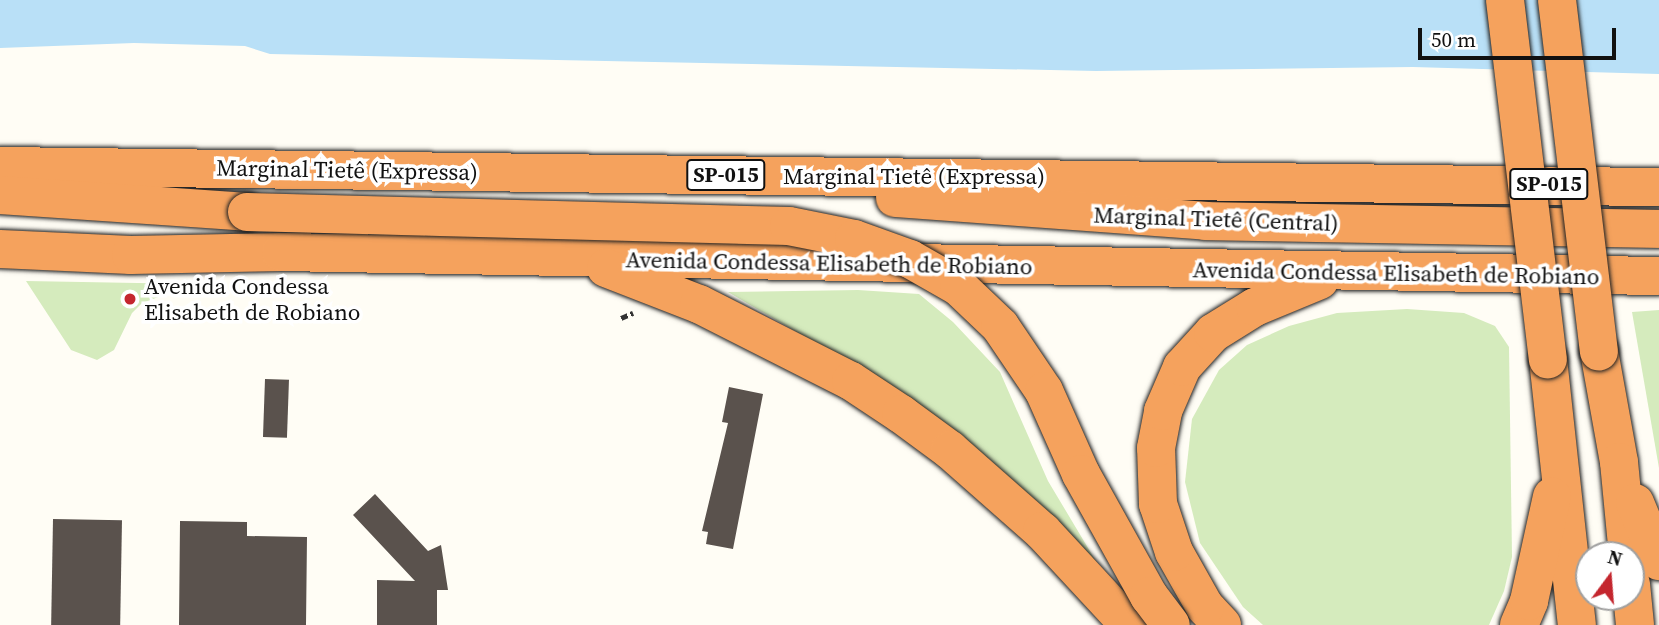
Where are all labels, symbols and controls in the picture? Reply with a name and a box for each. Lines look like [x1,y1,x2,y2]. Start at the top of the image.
scale bar [1421,14,1619,58]
text: 50 m [1431,25,1476,54]
street label: Marginal Tietê (Expressa) [216,154,478,186]
road number: SP-015 [686,158,766,192]
street label: Marginal Tietê (Expressa) [783,162,1045,190]
road number: SP-015 [1509,166,1589,202]
street label: Marginal Tietê (Central) [1093,201,1339,237]
street label: Avenida Condessa Elisabeth de Robiano [625,246,1033,280]
street label: Avenida Condessa Elisabeth de Robiano [1192,256,1600,290]
place label: Avenida Condessa Elisabeth de Robiano [144,272,360,326]
marker: Avenida Condessa Elisabeth de Robiano [122,291,138,307]
north arrow [1575,541,1645,611]
text: N [1605,543,1625,572]

